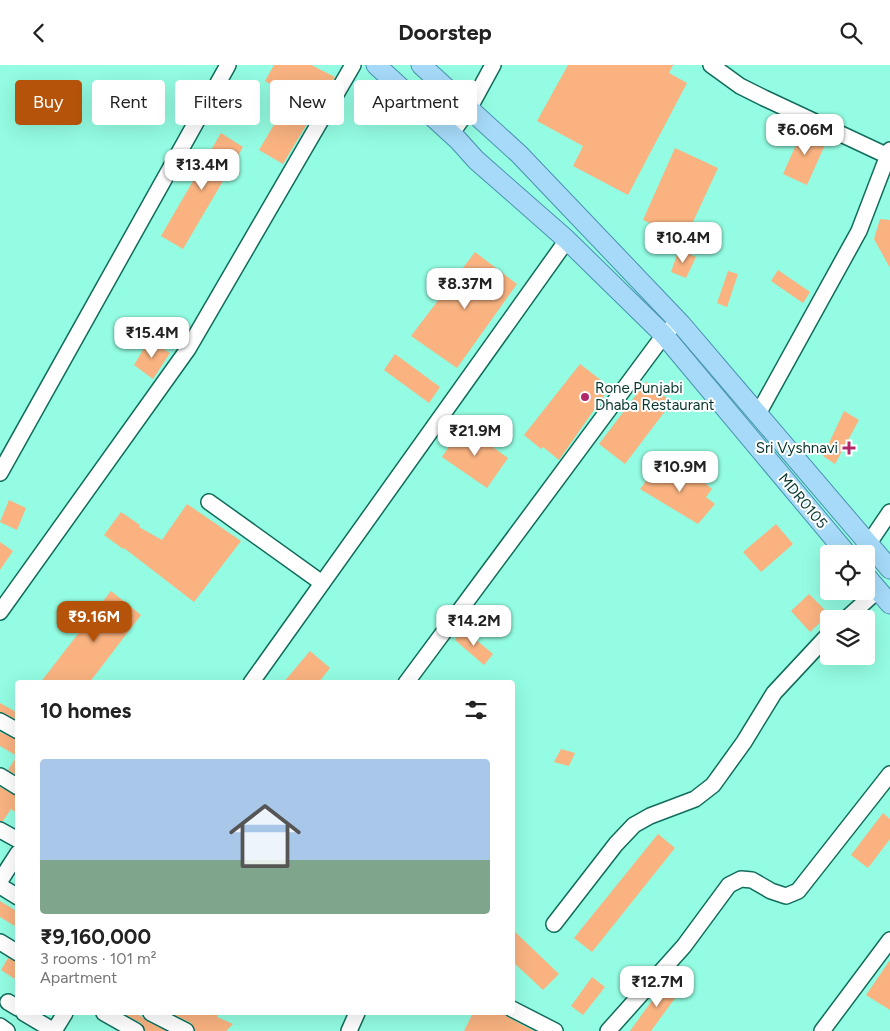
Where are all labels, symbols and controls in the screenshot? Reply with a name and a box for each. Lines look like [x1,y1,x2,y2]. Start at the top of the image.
icon: back [25,19,53,47]
text: Doorstep [398,19,492,46]
icon: search [837,19,865,47]
chip: Buy [15,80,82,125]
chip: Rent [92,80,165,125]
chip: Filters [175,80,260,125]
chip: New [270,80,344,125]
chip: Apartment [354,80,477,125]
pin: ₹6.06M [764,113,846,156]
text: ₹6.06M [777,120,833,139]
pin: ₹13.4M [161,149,243,191]
text: ₹13.4M [175,155,229,174]
pin: ₹10.4M [642,221,724,264]
text: ₹10.4M [656,228,710,247]
pin: ₹8.37M [424,267,506,310]
text: ₹8.37M [438,274,492,293]
pin: ₹15.4M [111,317,193,359]
text: ₹15.4M [125,323,179,342]
place label: Rone Punjabi Dhaba Restaurant [595,379,715,414]
marker: Rone Punjabi Dhaba Restaurant [579,391,591,403]
pin: ₹21.9M [434,415,516,457]
text: ₹21.9M [449,421,501,440]
place label: Sri Vyshnavi [756,439,838,457]
marker: Sri Vyshnavi [842,441,856,455]
pin: ₹10.9M [639,451,721,493]
text: ₹10.9M [653,457,707,476]
street label: MDR0105 [775,470,831,532]
map controls [820,545,875,665]
button: locate [820,545,875,600]
pin: ₹9.16M [53,601,135,643]
pin: ₹14.2M [433,605,515,647]
text: ₹9.16M [68,607,120,626]
button: layers [820,610,875,665]
text: ₹14.2M [447,611,501,630]
icon: filters [462,696,490,724]
text: 10 homes [40,698,131,723]
icon: home [220,791,310,881]
text: ₹9,160,000 [40,924,151,949]
text: 3 rooms · 101 m² [40,949,156,968]
pin: ₹12.7M [616,965,698,1008]
text: Apartment [40,968,117,987]
text: ₹12.7M [631,972,683,991]

